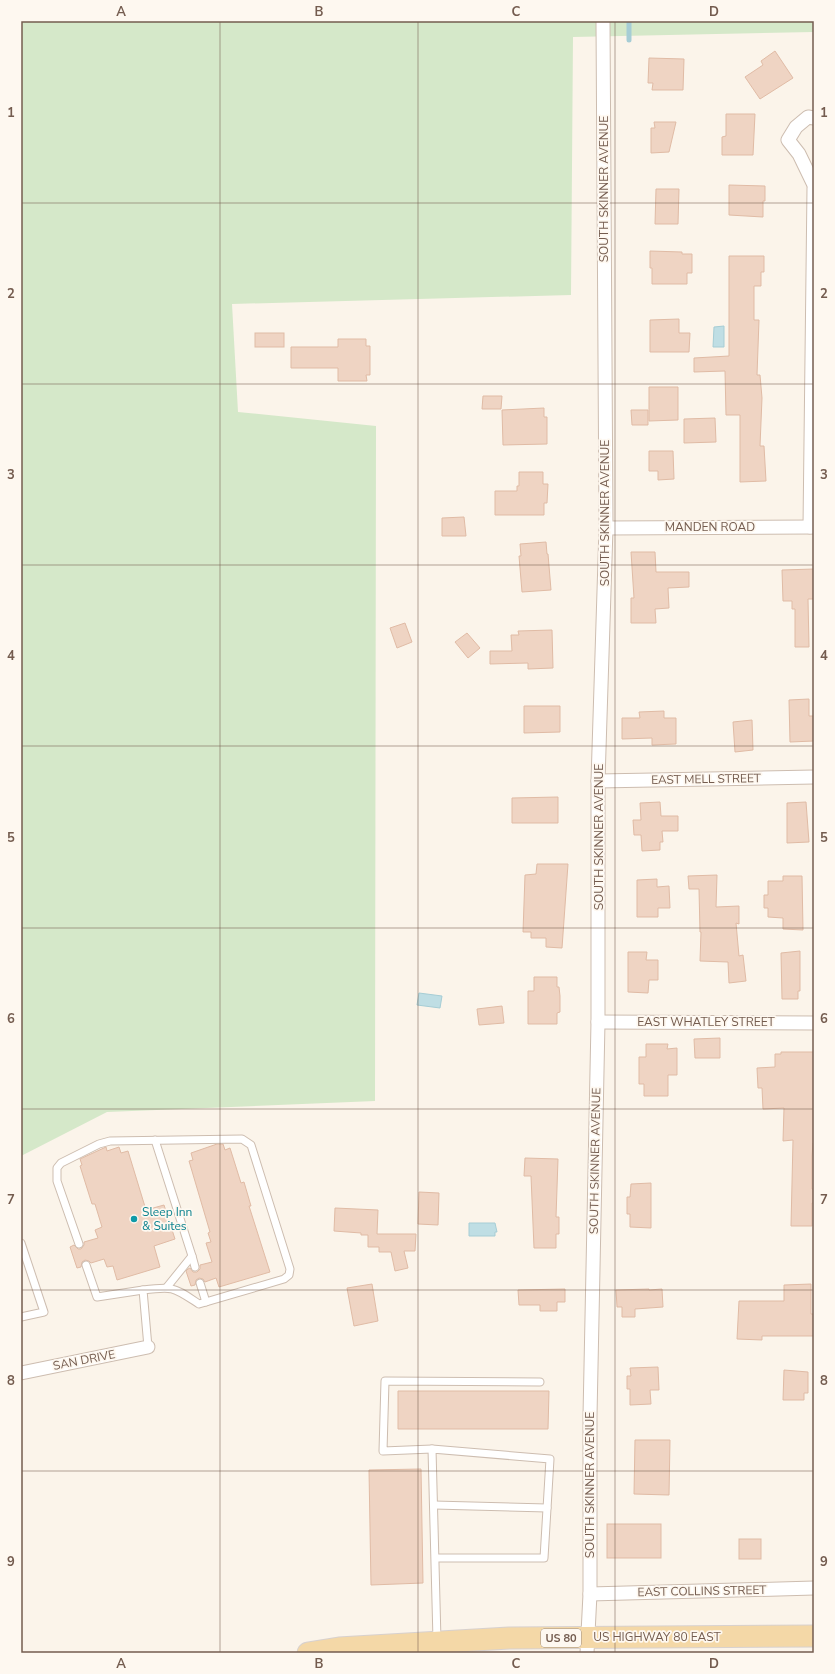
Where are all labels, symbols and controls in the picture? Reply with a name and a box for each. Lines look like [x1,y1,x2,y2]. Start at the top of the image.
text: A [116,3,126,21]
text: B [315,3,324,21]
text: C [512,3,521,21]
text: D [709,3,719,21]
text: 1 [7,104,15,122]
text: 1 [820,104,828,122]
street label: SOUTH SKINNER AVENUE [596,116,612,262]
text: 2 [7,285,15,303]
text: 2 [820,285,828,303]
street label: SOUTH SKINNER AVENUE [597,440,613,586]
text: 3 [7,466,15,484]
text: 3 [820,466,828,484]
street label: MANDEN ROAD [665,519,755,535]
text: 4 [7,647,15,665]
text: 4 [820,647,828,665]
street label: SOUTH SKINNER AVENUE [591,764,607,910]
street label: EAST MELL STREET [651,770,762,788]
text: 5 [7,829,15,847]
text: 5 [820,829,828,847]
text: 6 [7,1010,15,1028]
text: 6 [820,1010,828,1028]
street label: EAST WHATLEY STREET [637,1014,776,1030]
street label: SOUTH SKINNER AVENUE [586,1088,604,1234]
text: 7 [7,1191,15,1209]
text: 7 [820,1191,828,1209]
place label: Sleep Inn & Suites [142,1204,192,1234]
marker: Sleep Inn & Suites [129,1214,139,1224]
street label: SAN DRIVE [51,1346,117,1374]
text: 8 [7,1372,15,1390]
text: 8 [820,1372,828,1390]
street label: SOUTH SKINNER AVENUE [582,1412,598,1558]
text: 9 [7,1553,15,1571]
text: 9 [820,1553,828,1571]
street label: EAST COLLINS STREET [637,1582,767,1600]
road number: US 80 [541,1629,581,1647]
street label: US HIGHWAY 80 EAST [593,1629,721,1645]
text: A [116,1655,126,1673]
text: B [315,1655,324,1673]
text: C [512,1655,521,1673]
text: D [709,1655,719,1673]

